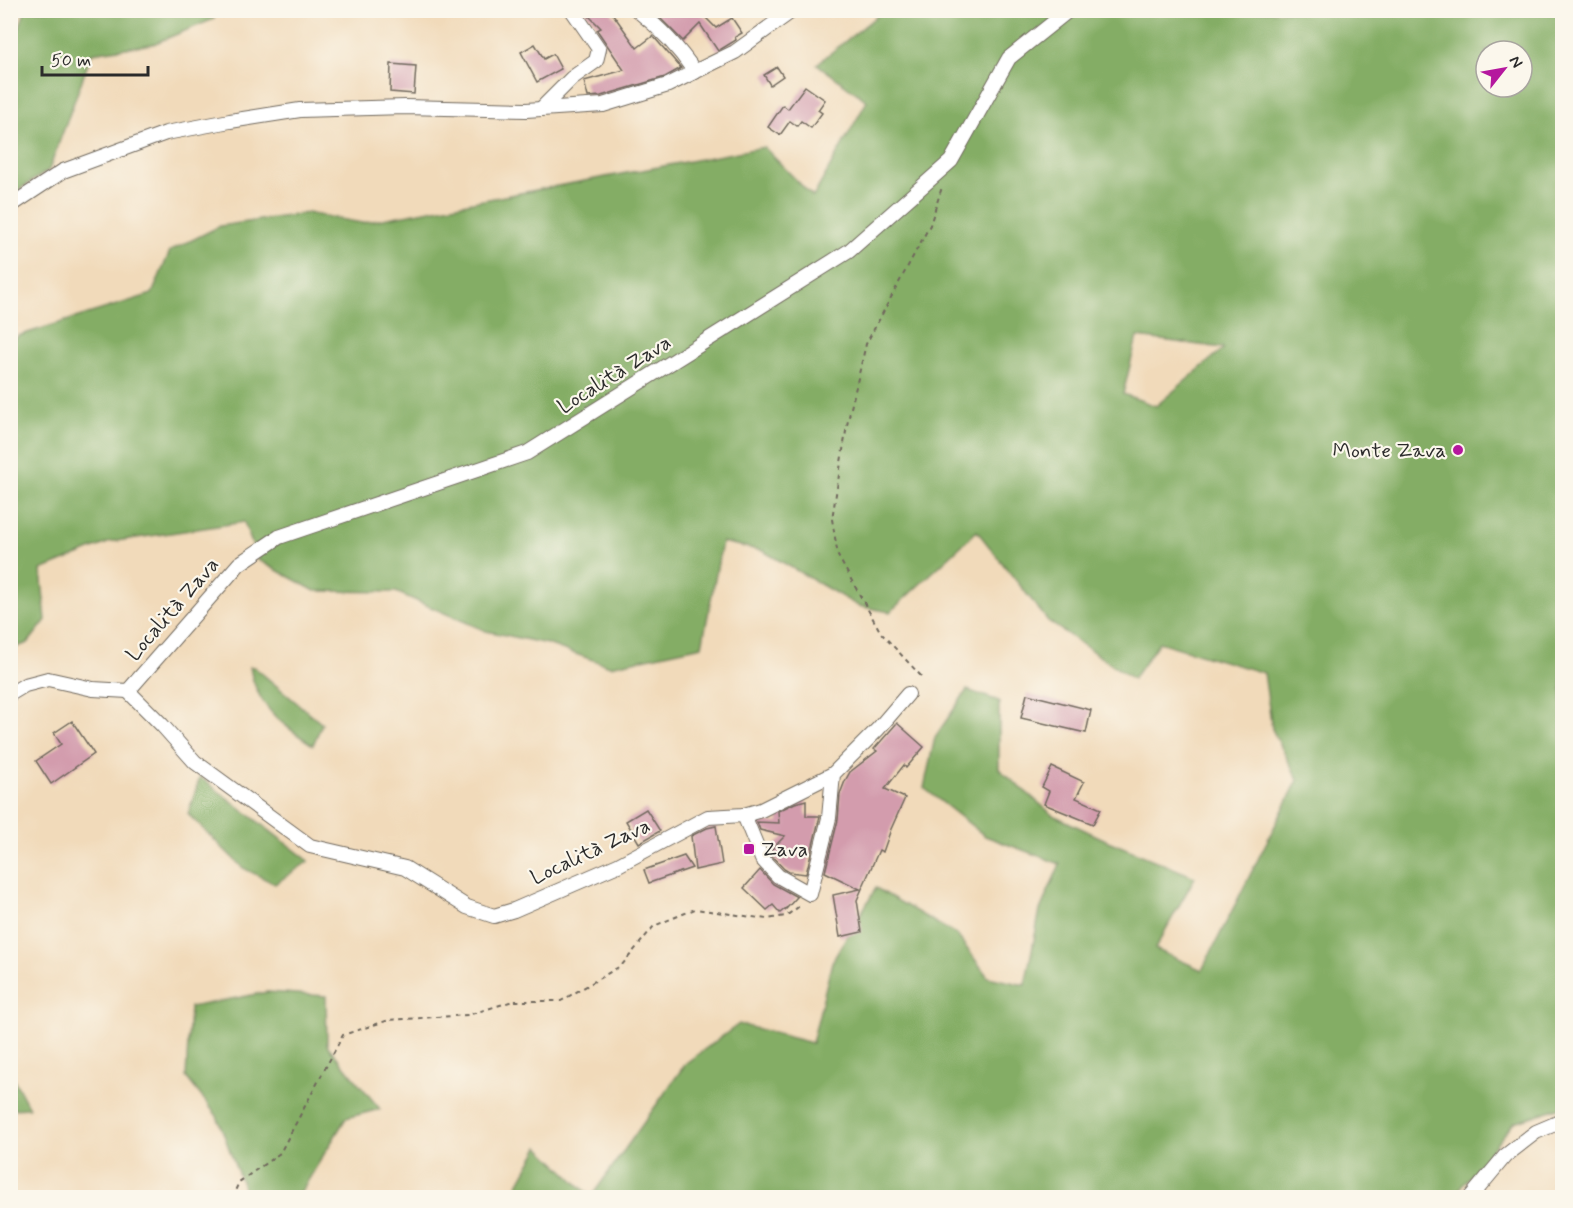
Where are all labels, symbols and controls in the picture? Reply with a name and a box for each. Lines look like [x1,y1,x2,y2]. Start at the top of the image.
scale bar [42,39,148,77]
north arrow [1474,39,1534,99]
text: 50 m [51,49,91,73]
text: N [1504,52,1527,72]
street label: Località Zava [552,329,677,421]
place label: Monte Zava [1332,437,1446,465]
marker: Monte Zava [1451,443,1465,457]
street label: Località Zava [120,552,226,668]
street label: Località Zava [526,812,655,892]
place label: Zava [761,836,808,864]
marker: Zava [742,842,756,856]

